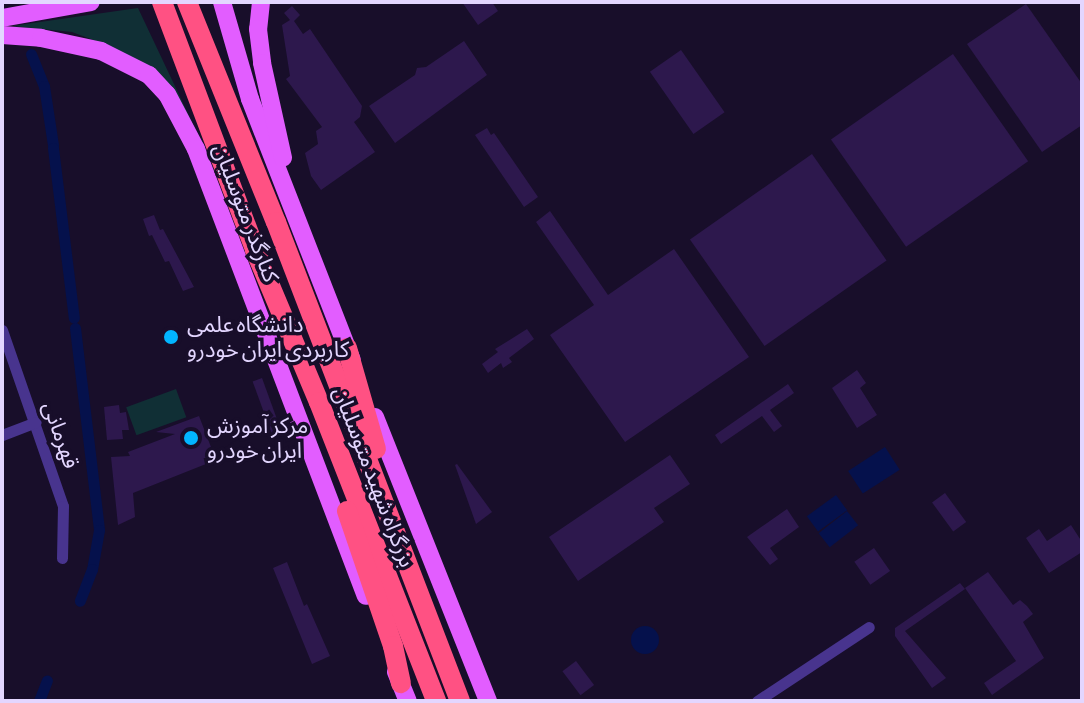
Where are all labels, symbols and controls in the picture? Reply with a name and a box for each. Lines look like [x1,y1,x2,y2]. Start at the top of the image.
street label: کنارگذر متوسلیان [208,140,284,286]
place label: دانشگاه علمی کاربردی ایران خودرو [187,311,349,362]
marker: دانشگاه علمی کاربردی ایران خودرو [162,328,180,346]
street label: بزرگراه شهید متوسلیان [327,383,421,571]
street label: قهرمانی [37,398,85,472]
place label: مرکز آموزش ایران خودرو [207,412,308,464]
marker: مرکز آموزش ایران خودرو [182,429,200,447]

